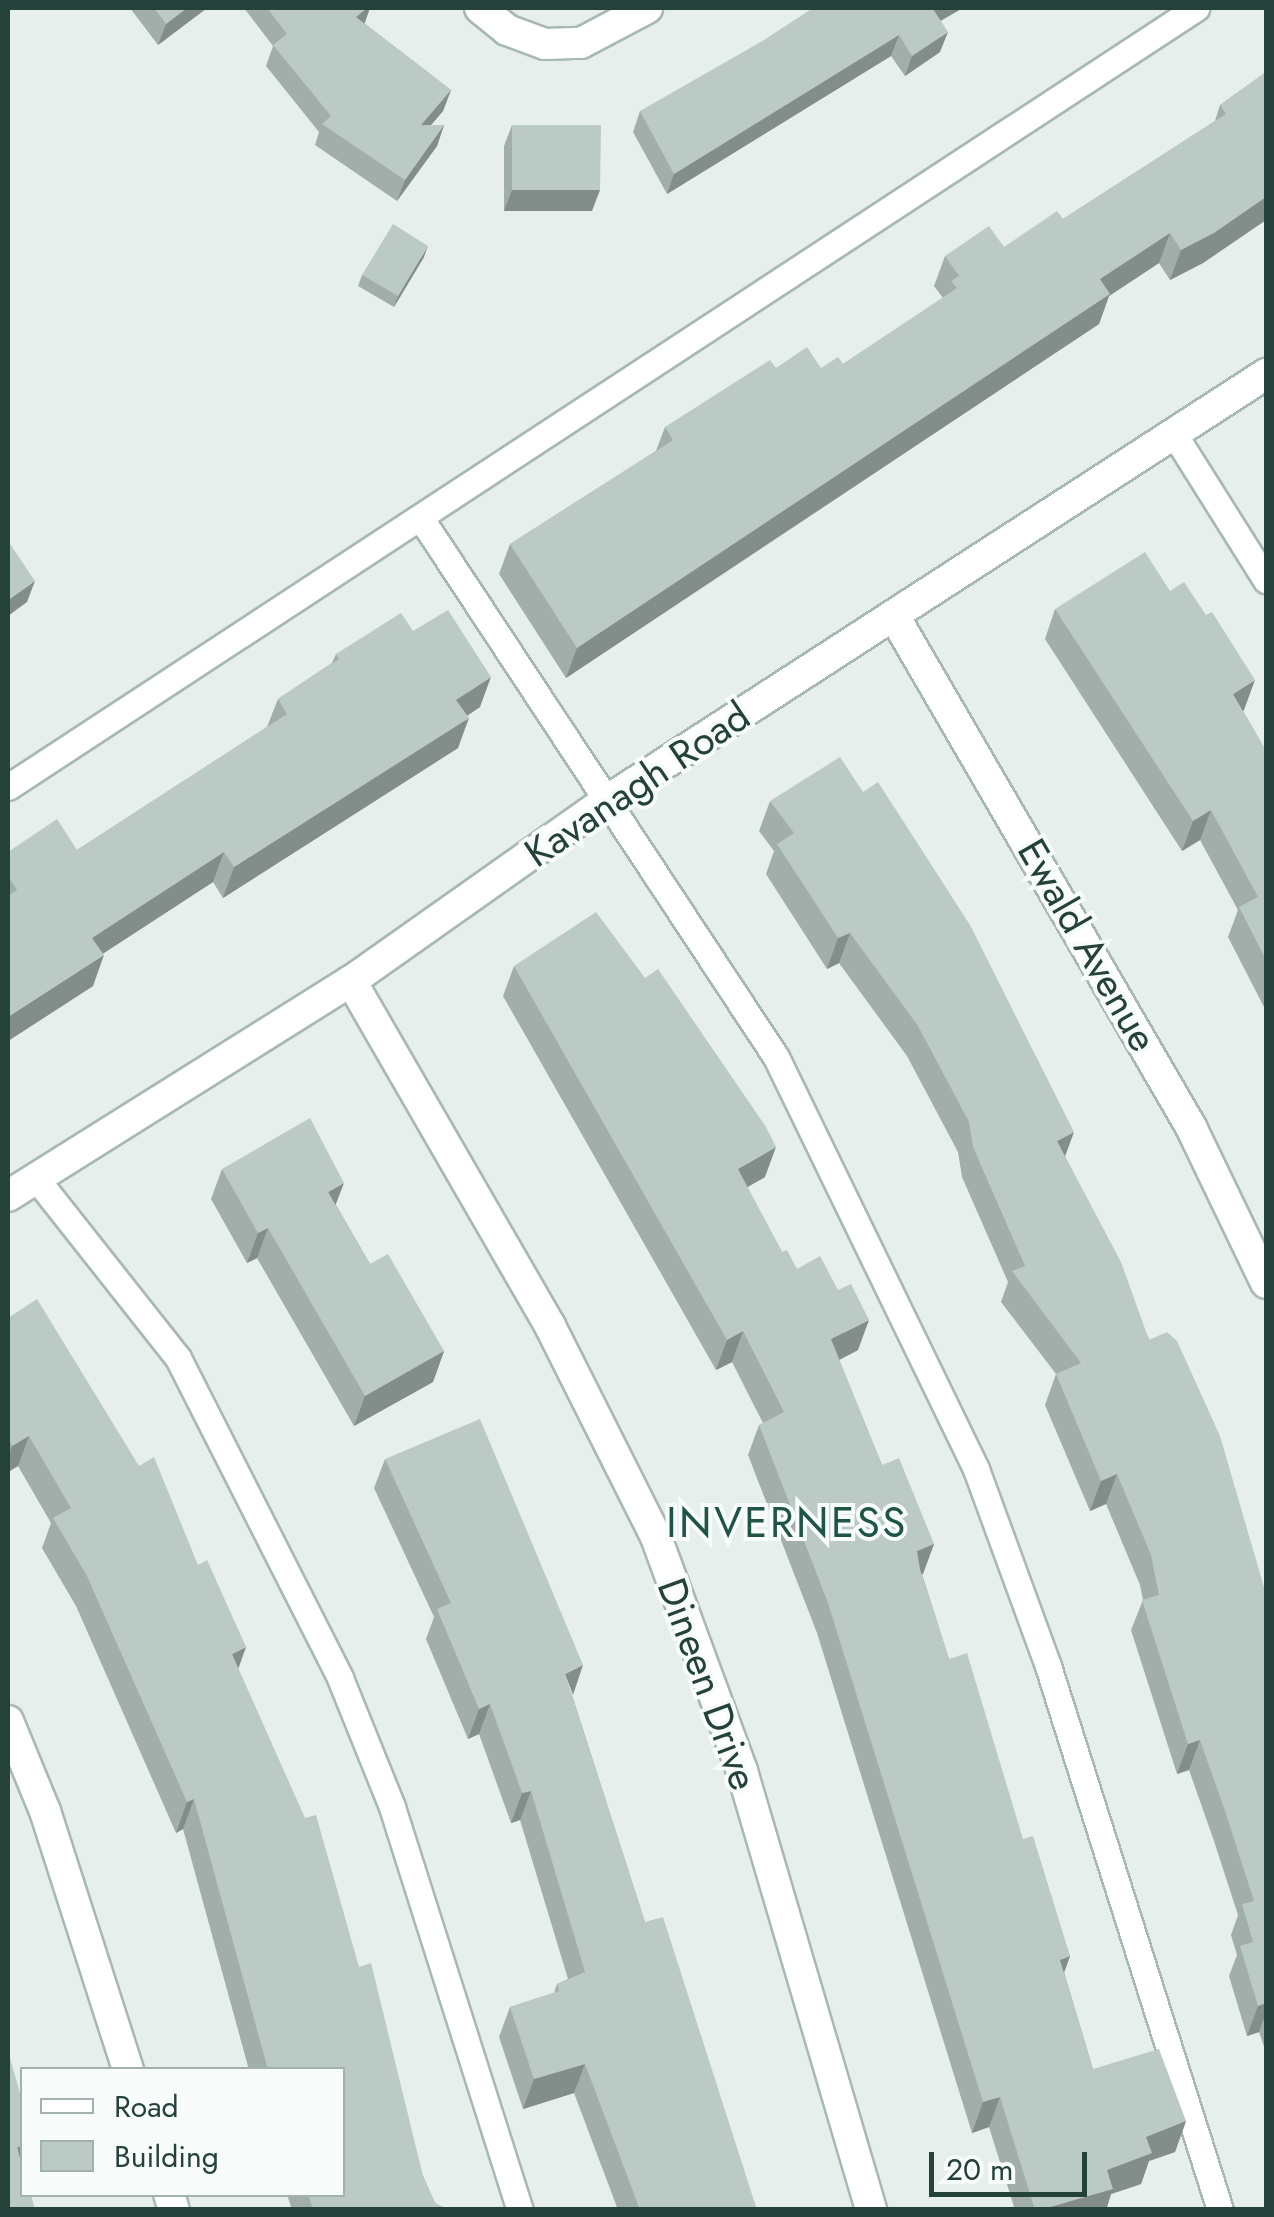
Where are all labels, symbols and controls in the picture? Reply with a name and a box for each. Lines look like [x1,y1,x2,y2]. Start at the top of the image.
street label: Kavanagh Road [515,691,759,877]
street label: Ewald Avenue [1008,830,1168,1060]
district label: INVERNESS [666,1498,908,1548]
street label: Dineen Drive [648,1572,768,1796]
legend [20,2067,345,2197]
text: Road [114,2085,179,2128]
scale bar [934,2132,1092,2194]
text: Building [114,2135,219,2178]
text: 20 m [946,2148,1013,2191]

